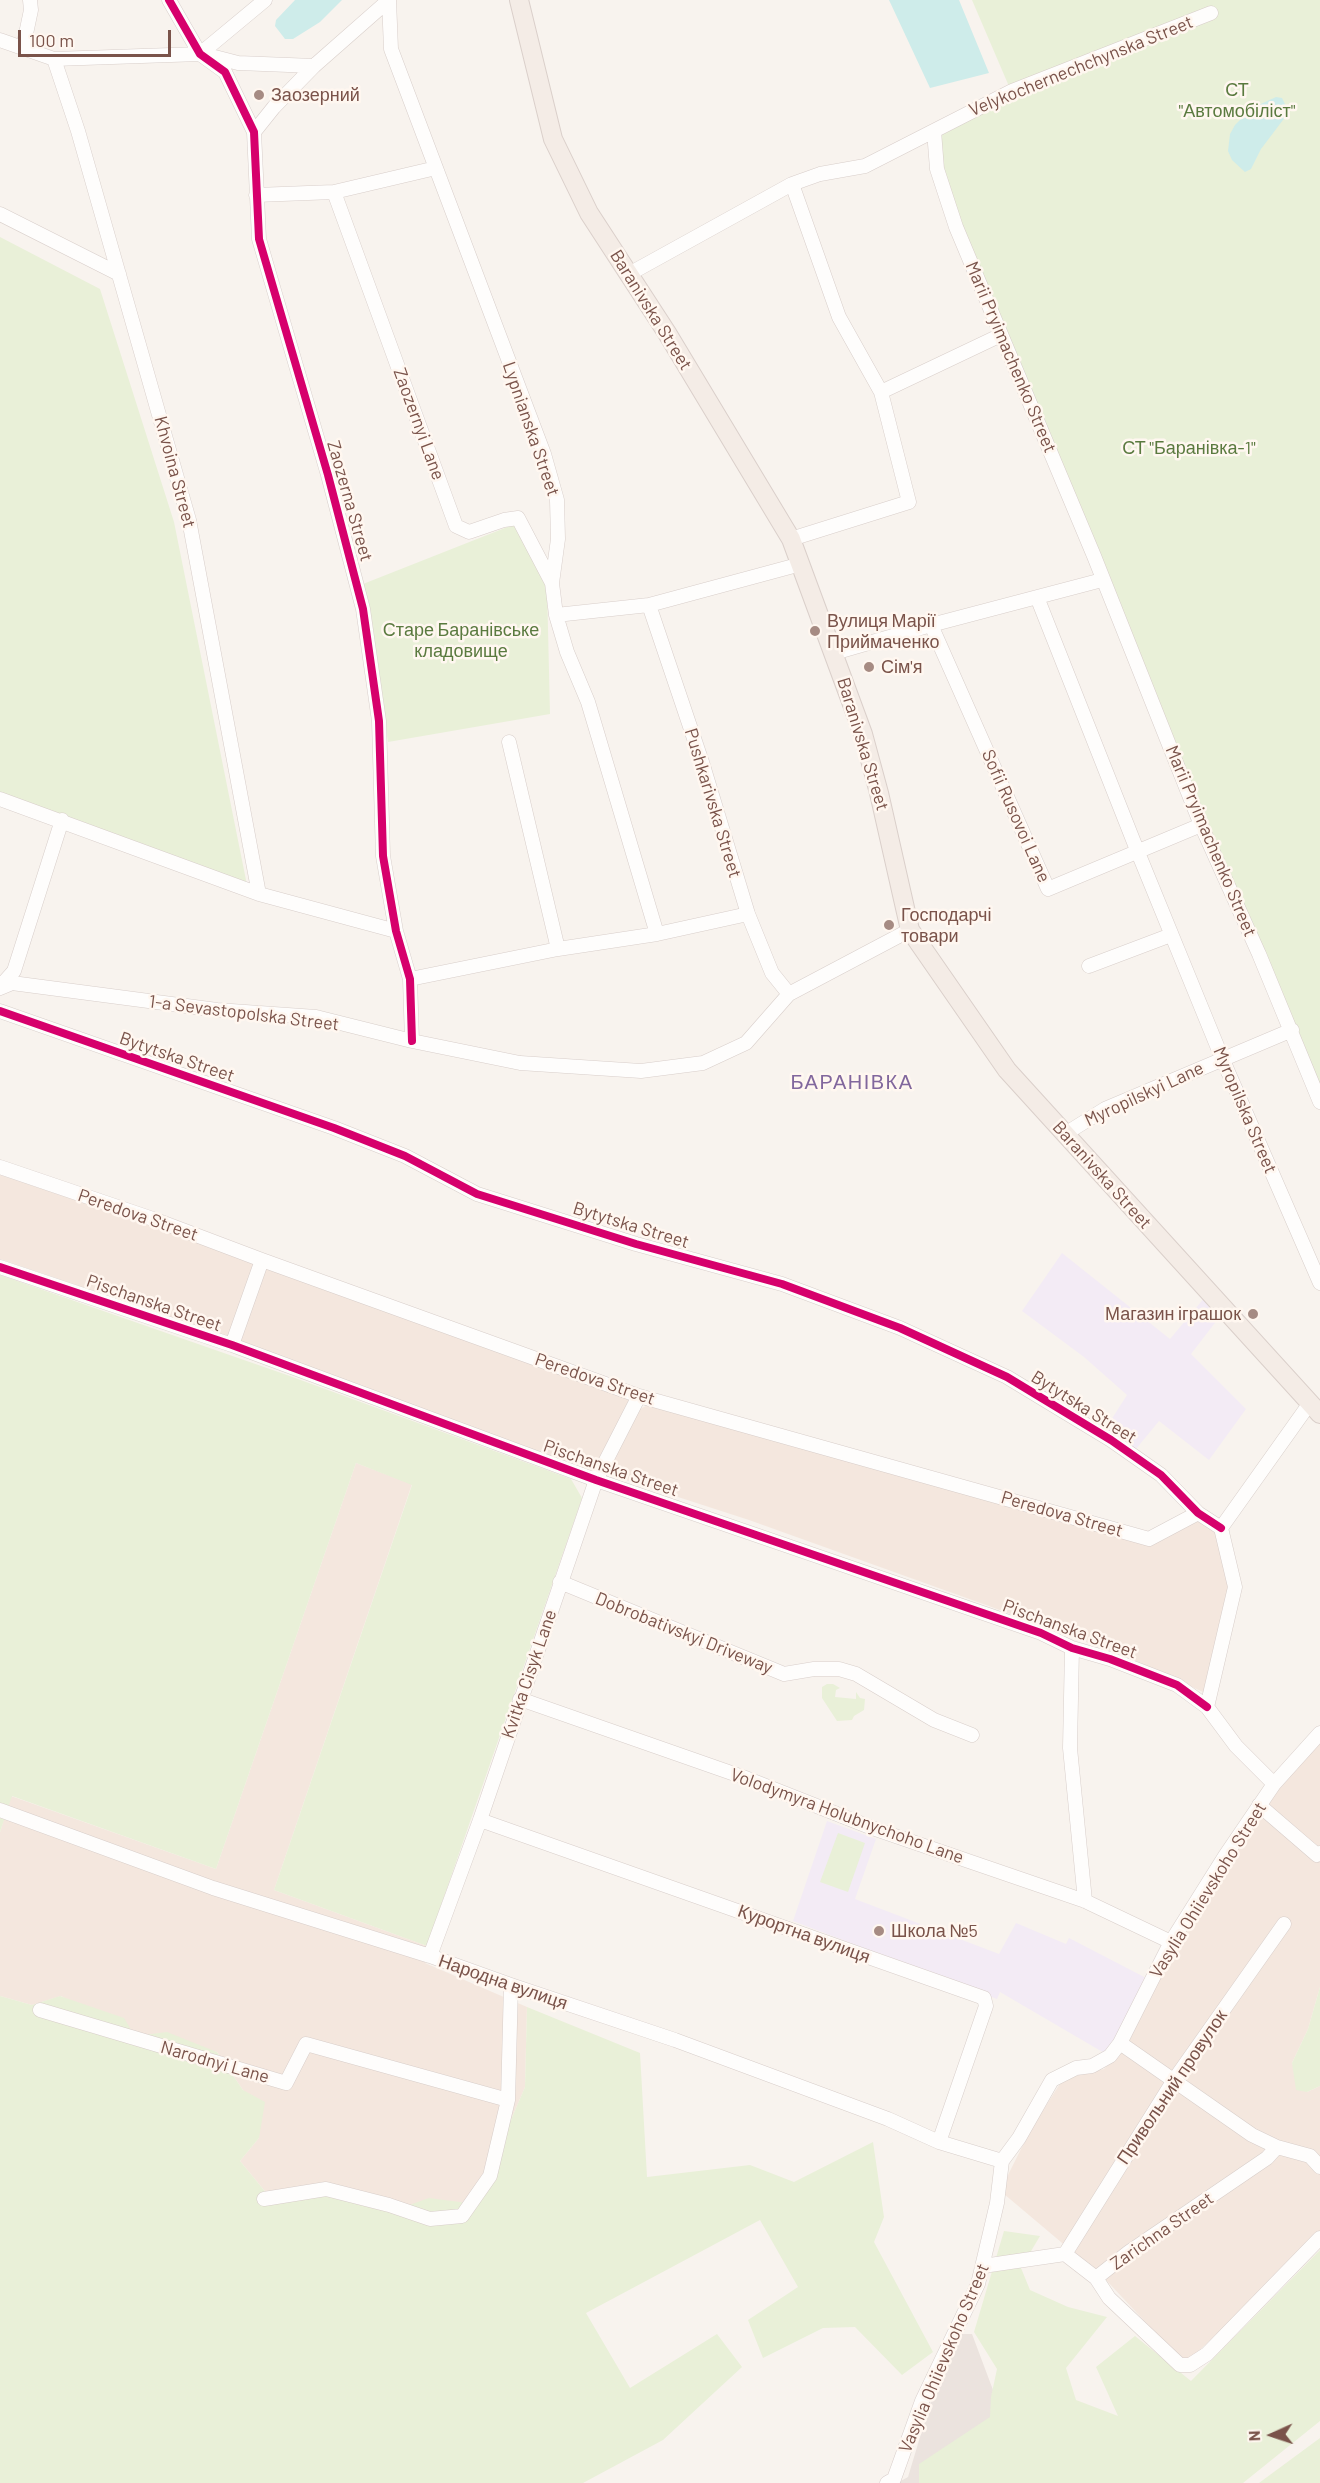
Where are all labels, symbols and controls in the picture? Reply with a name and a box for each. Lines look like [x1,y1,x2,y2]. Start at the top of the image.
street label: Velykochernechchynska Street [966,11,1196,121]
scale bar [21,18,174,56]
text: 100 m [29,29,74,51]
park label: СТ "Автомобіліст" [1178,79,1296,122]
place label: Заозерний [271,84,360,106]
marker: Заозерний [252,88,266,102]
street label: Baranivska Street [605,246,697,374]
street label: Marii Pryimachenko Street [961,258,1061,456]
street label: Lypnianska Street [498,359,564,499]
street label: Zaozernyi Lane [389,365,449,483]
street label: Khvoina Street [150,414,200,530]
park label: СТ "Баранівка-1" [1122,437,1256,459]
street label: Zaozerna Street [322,438,378,564]
place label: Вулиця Марії Приймаченко [827,610,939,652]
park label: Старе Баранівське кладовище [383,619,539,662]
marker: Вулиця Марії Приймаченко [808,624,822,638]
place label: Сім'я [881,656,922,678]
marker: Сім'я [862,660,876,674]
street label: Baranivska Street [833,675,893,813]
street label: Pushkarivska Street [680,726,746,880]
street label: Marii Pryimachenko Street [1161,742,1261,940]
street label: Sofii Rusovoi Lane [977,746,1055,886]
place label: Господарчі товари [901,904,991,946]
marker: Господарчі товари [882,918,896,932]
street label: 1-a Sevastopolska Street [148,991,340,1035]
street label: Bytytska Street [117,1027,237,1087]
street label: Myropilska Street [1209,1043,1281,1177]
street label: Myropilskyi Lane [1081,1057,1207,1131]
district label: БАРАНІВКА [790,1070,914,1094]
street label: Baranivska Street [1048,1117,1156,1233]
street label: Peredova Street [75,1184,201,1246]
street label: Bytytska Street [570,1197,692,1253]
street label: Pischanska Street [84,1270,224,1336]
place label: Магазин іграшок [1105,1303,1241,1325]
marker: Магазин іграшок [1246,1307,1260,1321]
street label: Peredova Street [532,1348,658,1410]
street label: Bytytska Street [1027,1366,1141,1448]
street label: Pischanska Street [541,1435,681,1501]
street label: Peredova Street [999,1486,1125,1542]
street label: Dobrobativskyi Driveway [592,1588,776,1678]
street label: Pischanska Street [1000,1595,1140,1663]
street label: Kvitka Cisyk Lane [497,1607,561,1741]
street label: Volodymyra Holubnychoho Lane [727,1764,967,1868]
street label: Vasylia Ohiievskoho Street [1145,1798,1271,1982]
street label: Курортна вулиця [735,1900,873,1968]
place label: Школа №5 [891,1920,978,1942]
marker: Школа №5 [872,1924,886,1938]
street label: Народна вулиця [436,1950,570,2014]
street label: Привольний провулок [1112,2006,1232,2168]
street label: Narodnyi Lane [158,2036,272,2088]
street label: Zarichna Street [1106,2187,1218,2275]
street label: Vasylia Ohiievskoho Street [894,2260,994,2456]
north arrow [1242,2405,1302,2465]
text: N [1244,2430,1263,2442]

